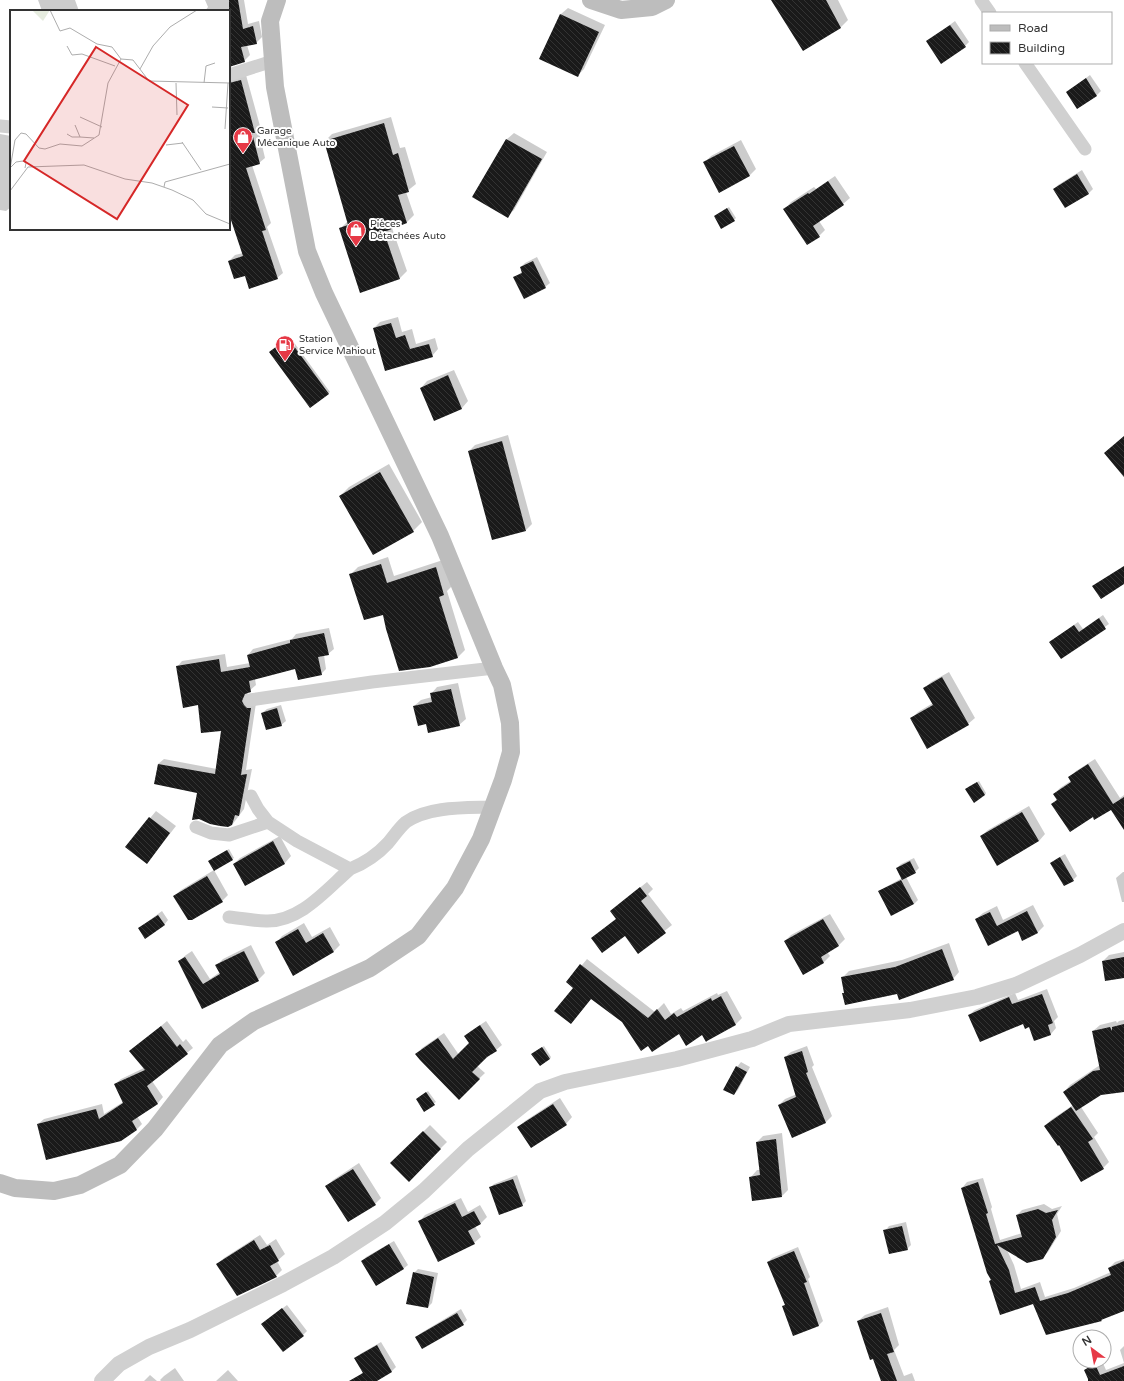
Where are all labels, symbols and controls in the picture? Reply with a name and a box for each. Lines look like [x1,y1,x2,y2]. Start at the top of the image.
inset map [10,10,230,230]
legend [982,12,1112,64]
text: Road [1018,21,1048,35]
text: Building [1018,41,1065,55]
place label: Garage Mécanique Auto [257,125,336,149]
shop icon: Garage Mécanique Auto [232,126,254,154]
place label: Pièces Détachées Auto [370,218,446,242]
shop icon: Pièces Détachées Auto [345,219,367,247]
place label: Station Service Mahiout [299,333,376,357]
fuel station icon: Station Service Mahiout [274,334,296,362]
north arrow [1072,1329,1112,1369]
text: N [1080,1333,1094,1349]

